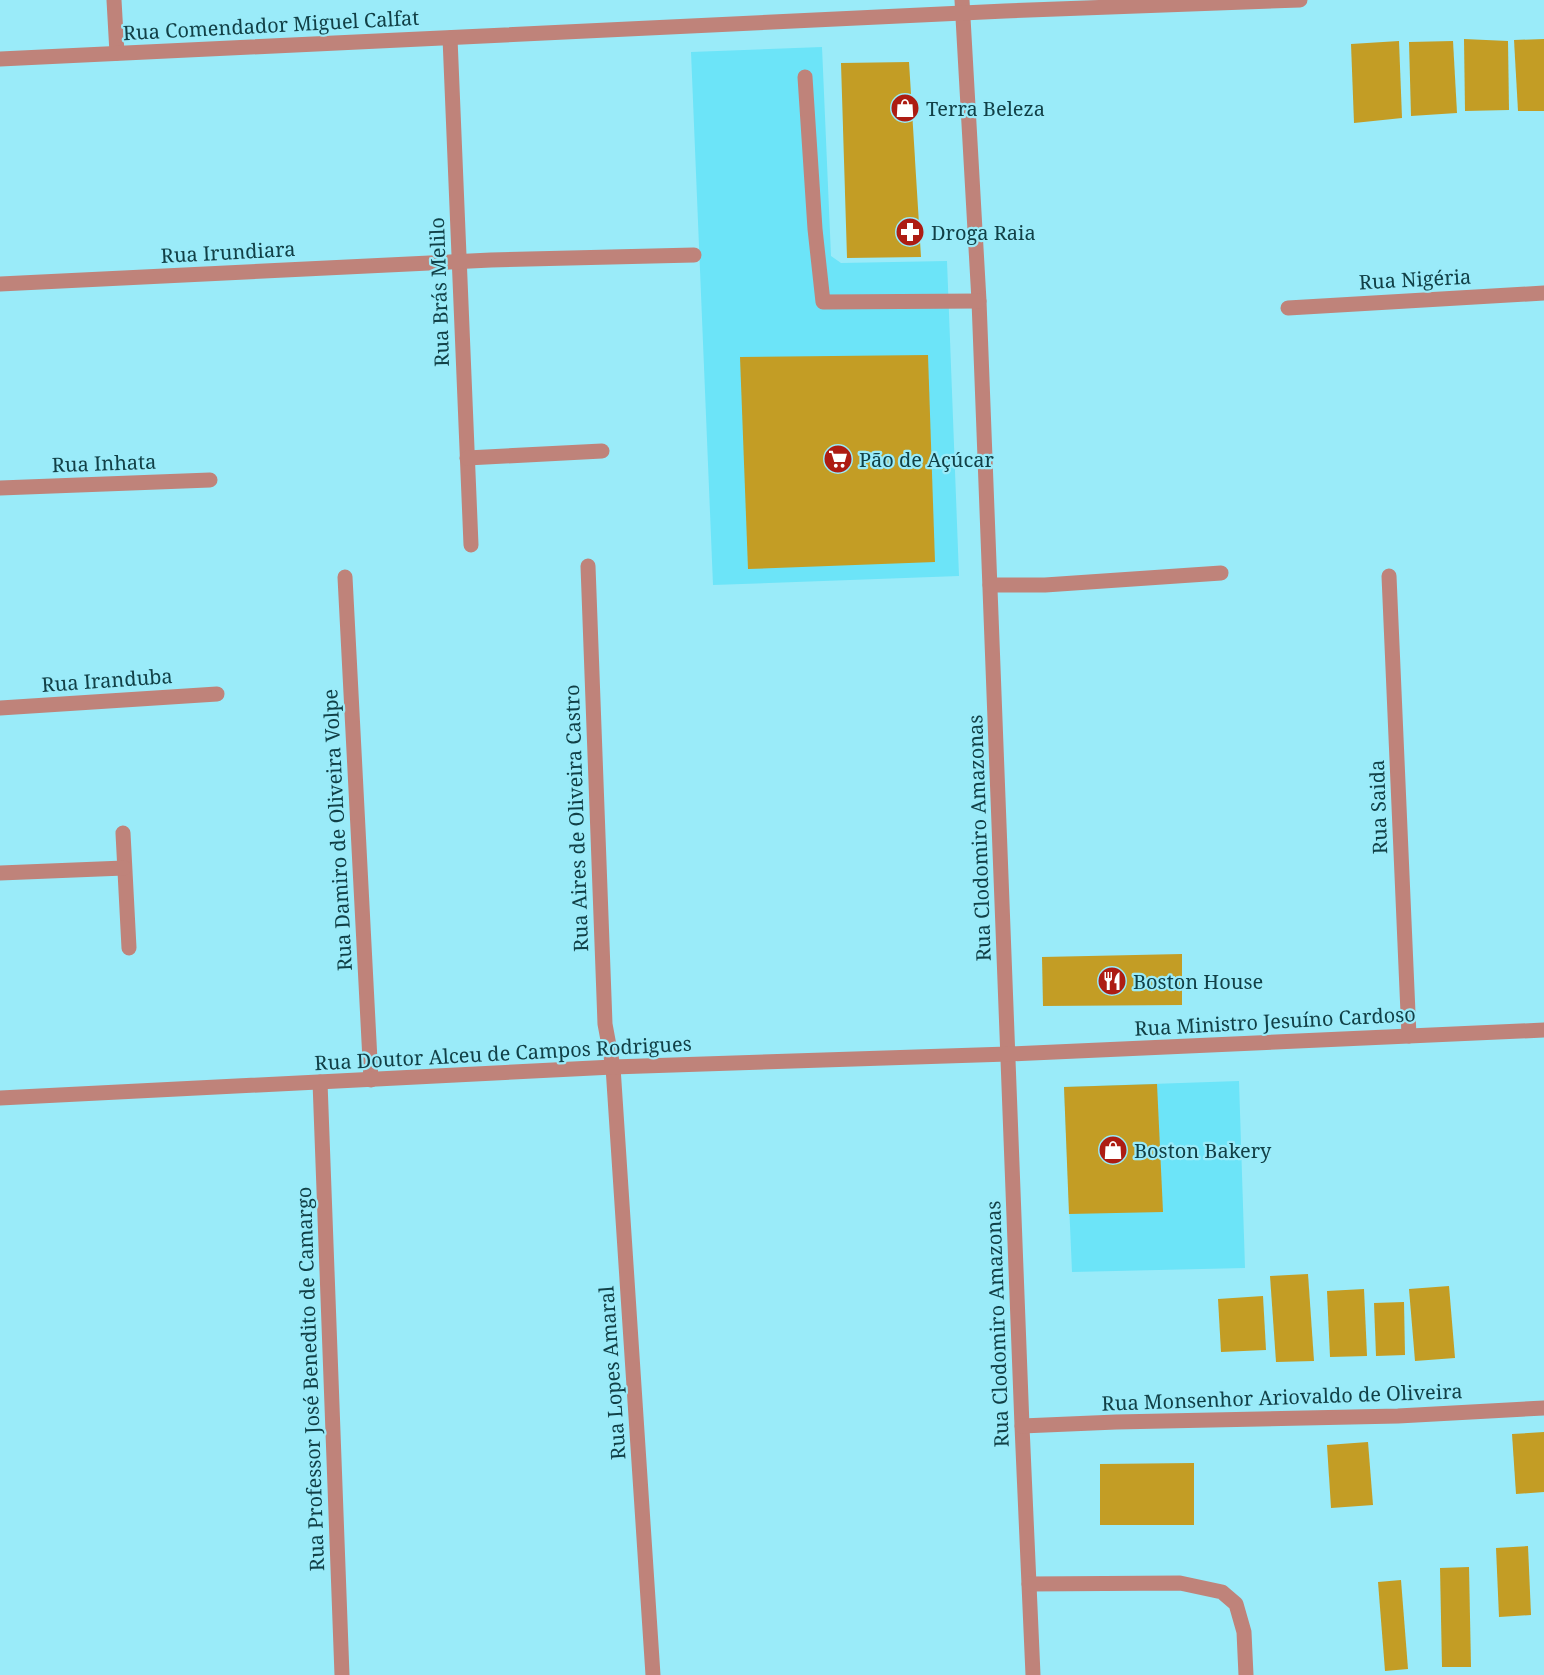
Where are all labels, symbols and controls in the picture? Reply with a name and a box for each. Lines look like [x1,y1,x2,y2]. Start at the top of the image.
street label: Rua Comendador Miguel Calfat [122,4,420,46]
shop icon: Terra Beleza [889,92,921,124]
place label: Terra Beleza [926,95,1045,122]
pharmacy icon: Droga Raia [894,216,926,248]
street label: Rua Brás Melilo [423,217,455,367]
place label: Droga Raia [931,219,1036,246]
street label: Rua Irundiara [160,235,296,269]
street label: Rua Nigéria [1358,263,1472,295]
supermarket icon: Pão de Açúcar [822,443,854,475]
place label: Pão de Açúcar [859,446,995,473]
street label: Rua Inhata [51,448,157,478]
street label: Rua Iranduba [41,662,173,698]
street label: Rua Aires de Oliveira Castro [558,684,594,952]
street label: Rua Damiro de Oliveira Volpe [316,688,358,972]
street label: Rua Clodomiro Amazonas [961,714,997,962]
street label: Rua Saida [1363,759,1393,855]
restaurant icon: Boston House [1096,965,1128,997]
place label: Boston House [1133,968,1263,995]
street label: Rua Ministro Jesuíno Cardoso [1134,1000,1416,1042]
street label: Rua Doutor Alceu de Campos Rodrigues [314,1030,692,1076]
shop icon: Boston Bakery [1097,1134,1129,1166]
place label: Boston Bakery [1134,1137,1272,1164]
street label: Rua Professor José Benedito de Camargo [290,1186,330,1572]
street label: Rua Clodomiro Amazonas [979,1200,1015,1448]
street label: Rua Lopes Amaral [592,1285,632,1461]
street label: Rua Monsenhor Ariovaldo de Oliveira [1101,1377,1463,1417]

